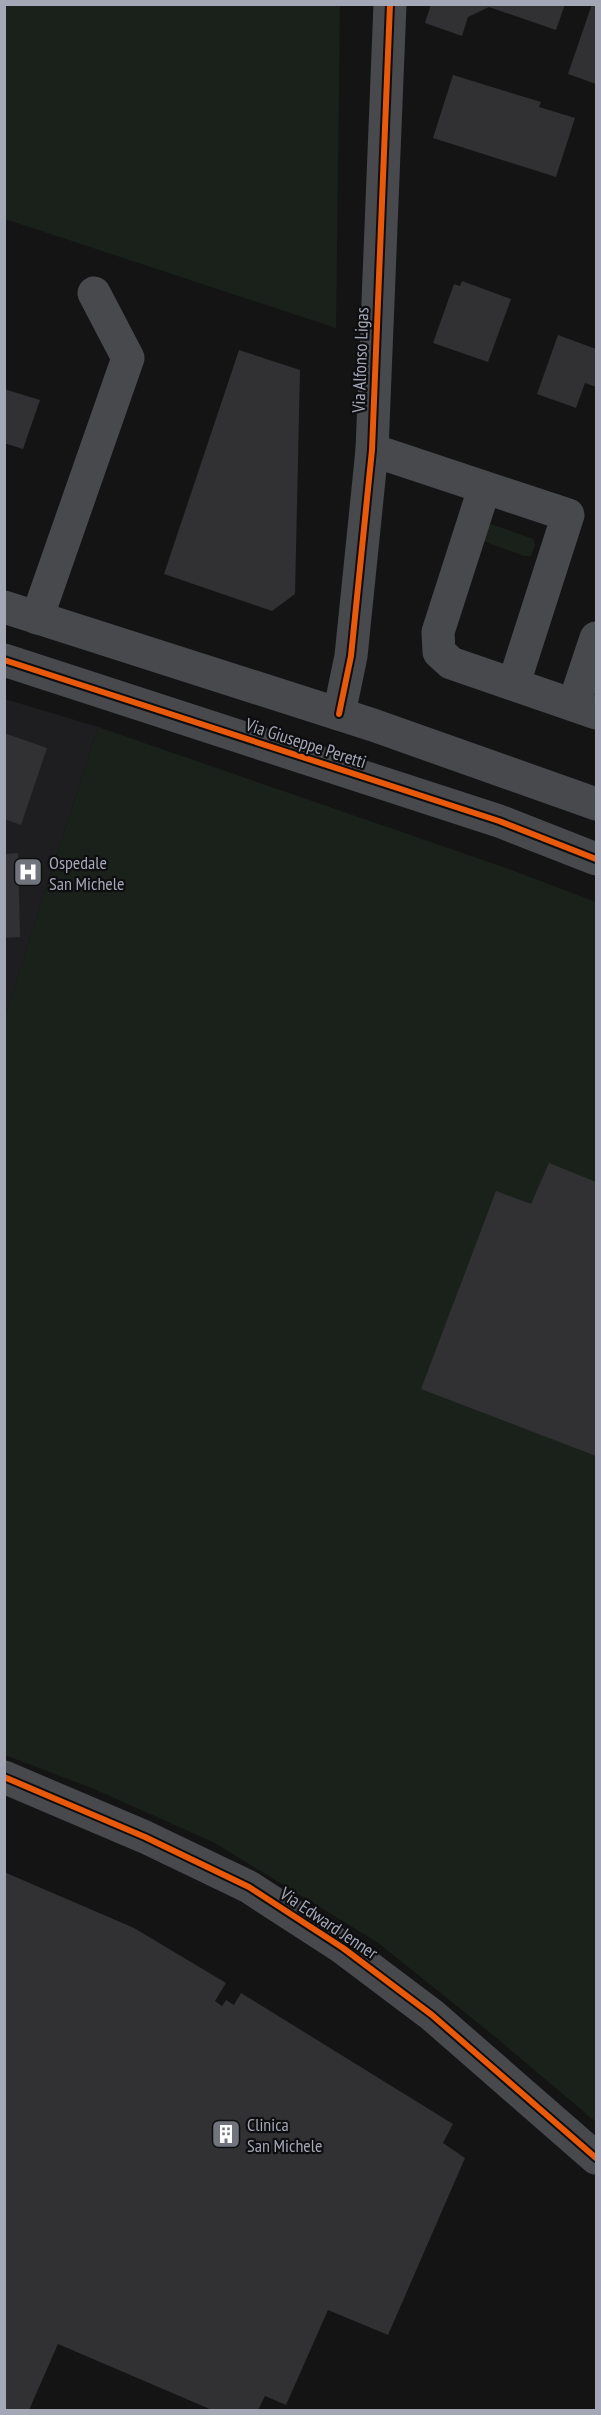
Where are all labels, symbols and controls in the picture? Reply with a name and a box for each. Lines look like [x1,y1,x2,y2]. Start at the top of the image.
street label: Via Alfonso Ligas [347,307,373,414]
street label: Via Giuseppe Peretti [242,712,369,773]
place label: Ospedale San Michele [49,851,124,895]
hospital icon: Ospedale San Michele [12,856,44,888]
street label: Via Edward Jenner [275,1881,382,1964]
place label: Clinica San Michele [247,2113,322,2157]
building icon: Clinica San Michele [210,2118,242,2150]

